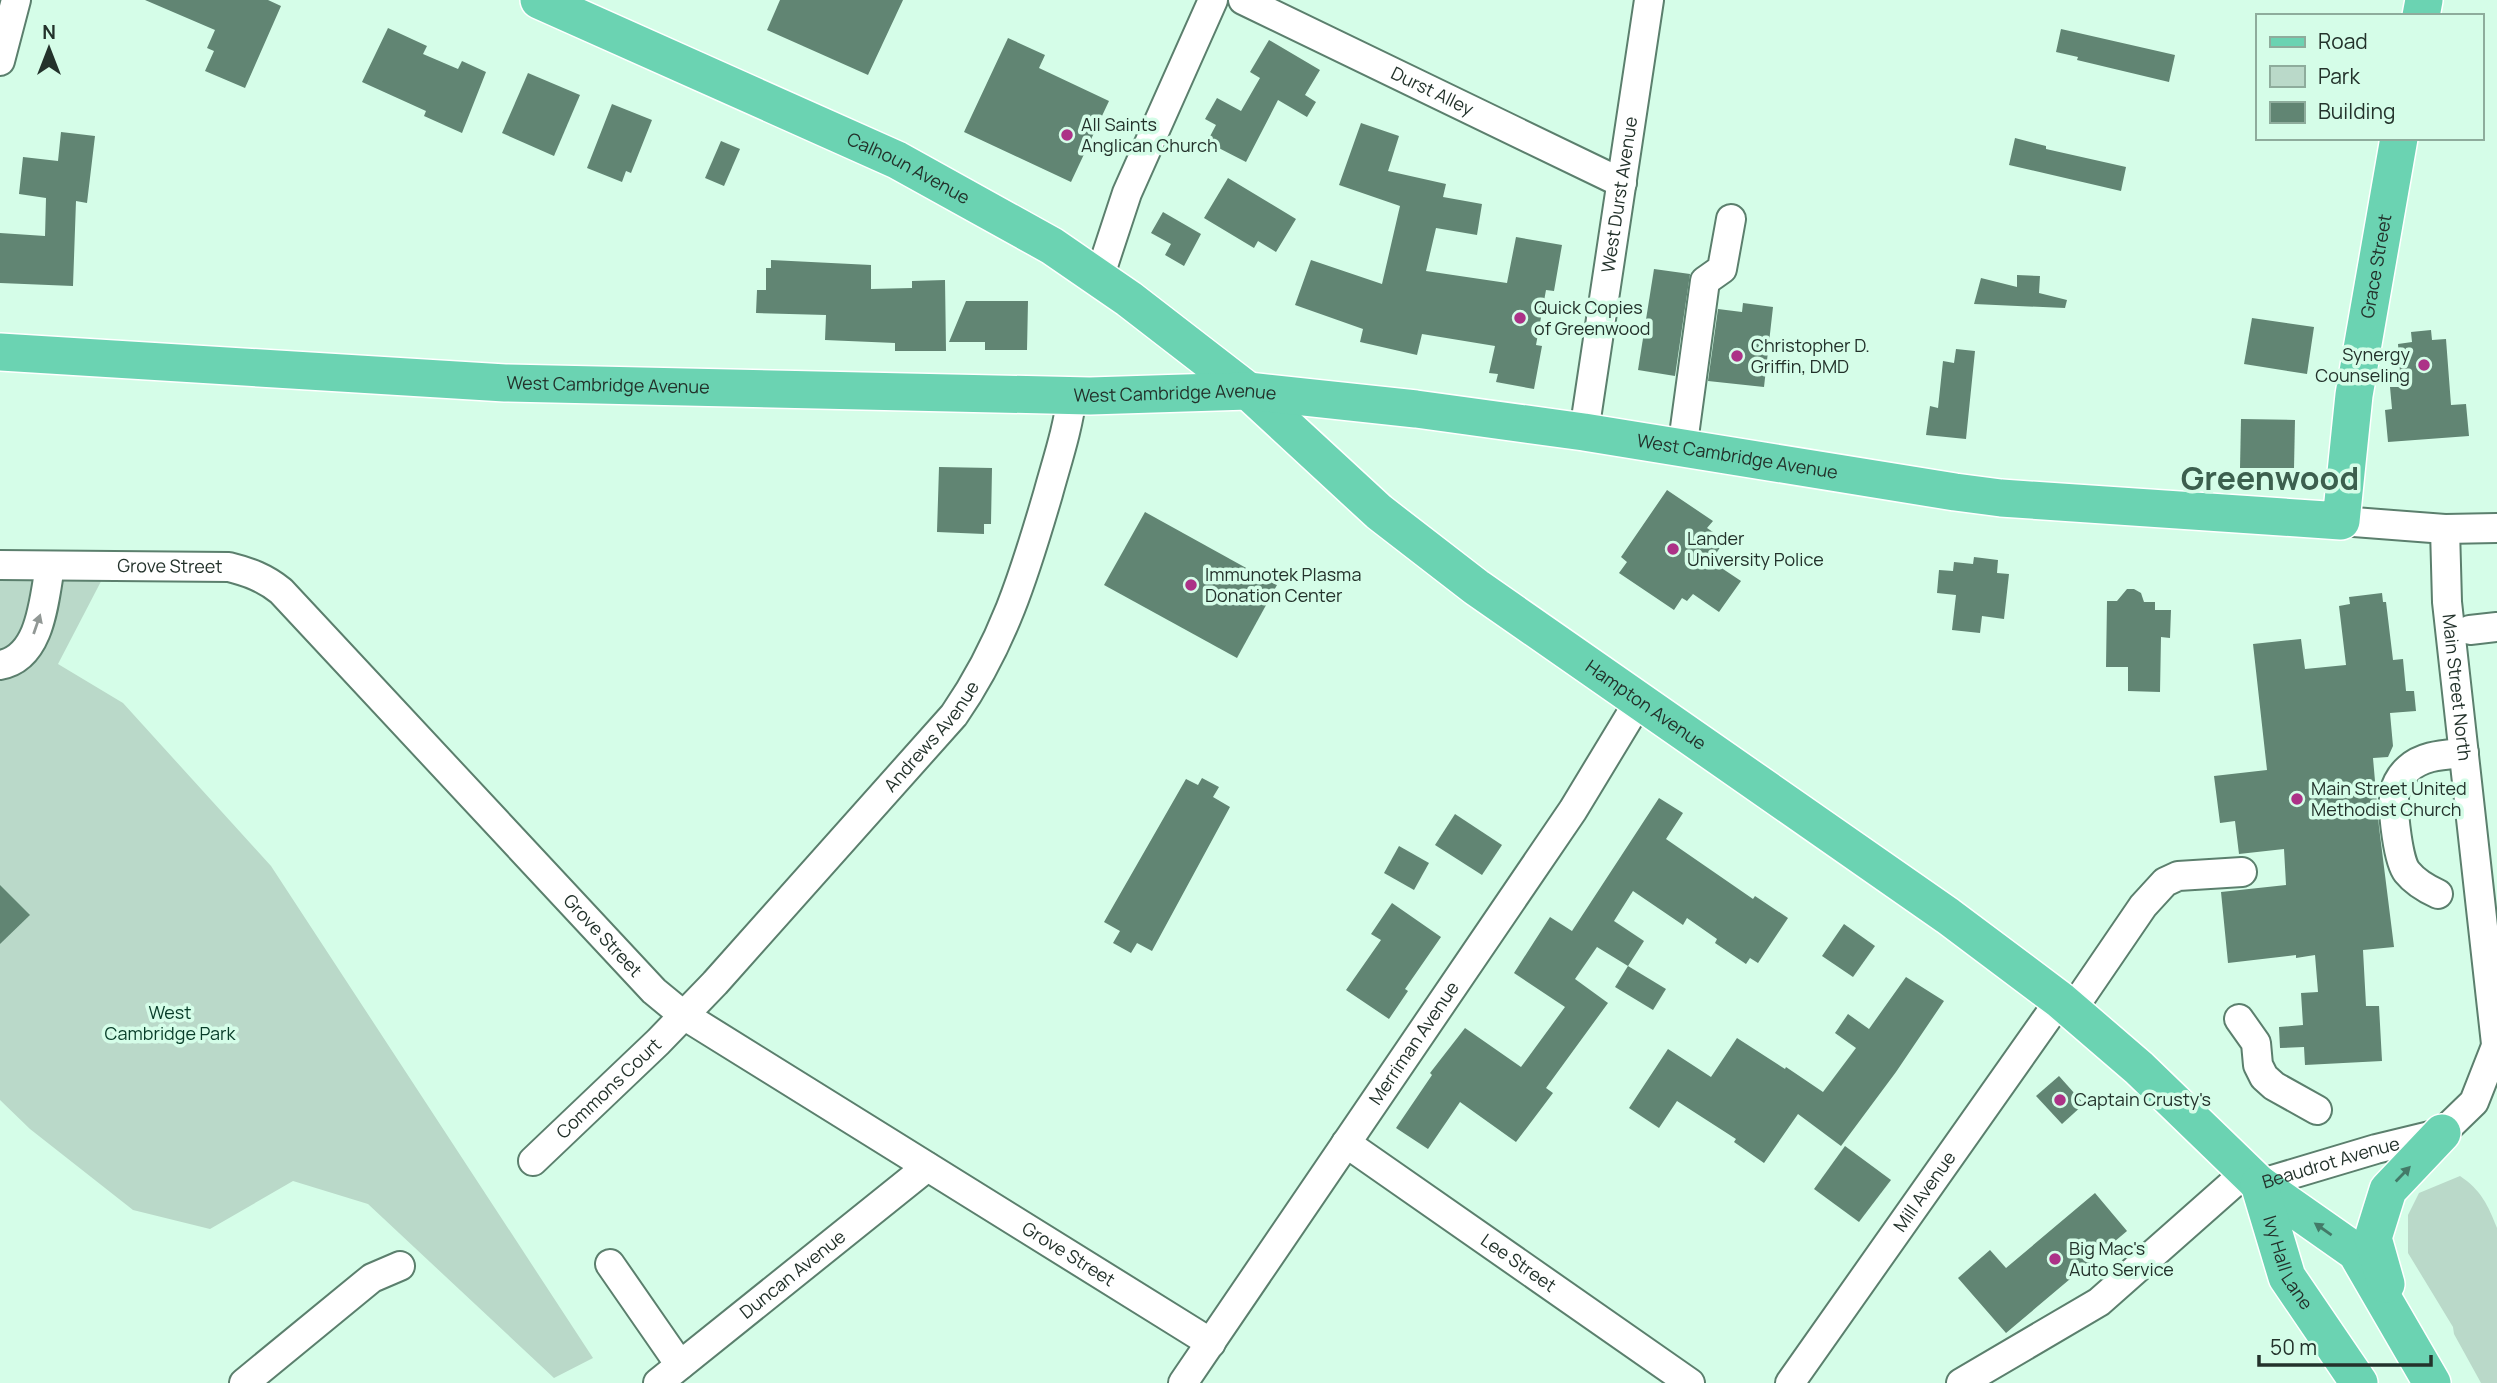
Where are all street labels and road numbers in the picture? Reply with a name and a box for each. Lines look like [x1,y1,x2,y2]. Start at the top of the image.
street label: Durst Alley [1387,60,1478,121]
street label: West Durst Avenue [1595,115,1642,274]
street label: Calhoun Avenue [843,126,975,209]
street label: Grace Street [2355,212,2396,320]
street label: West Cambridge Avenue [506,370,710,399]
street label: West Cambridge Avenue [1073,378,1278,407]
street label: West Cambridge Avenue [1635,428,1840,484]
street label: Grove Street [117,553,223,578]
street label: Main Street North [2437,613,2478,762]
street label: Hampton Avenue [1581,654,1711,755]
street label: Andrews Avenue [878,676,984,797]
street label: Grove Street [558,888,648,982]
street label: Merriman Avenue [1363,976,1464,1109]
street label: Commons Court [551,1032,666,1144]
street label: Beaudrot Avenue [2259,1131,2402,1193]
street label: Mill Avenue [1887,1146,1961,1236]
street label: Ivy Hall Lane [2258,1212,2319,1314]
street label: Grove Street [1018,1216,1120,1291]
street label: Duncan Avenue [734,1224,850,1324]
street label: Lee Street [1476,1228,1561,1297]

